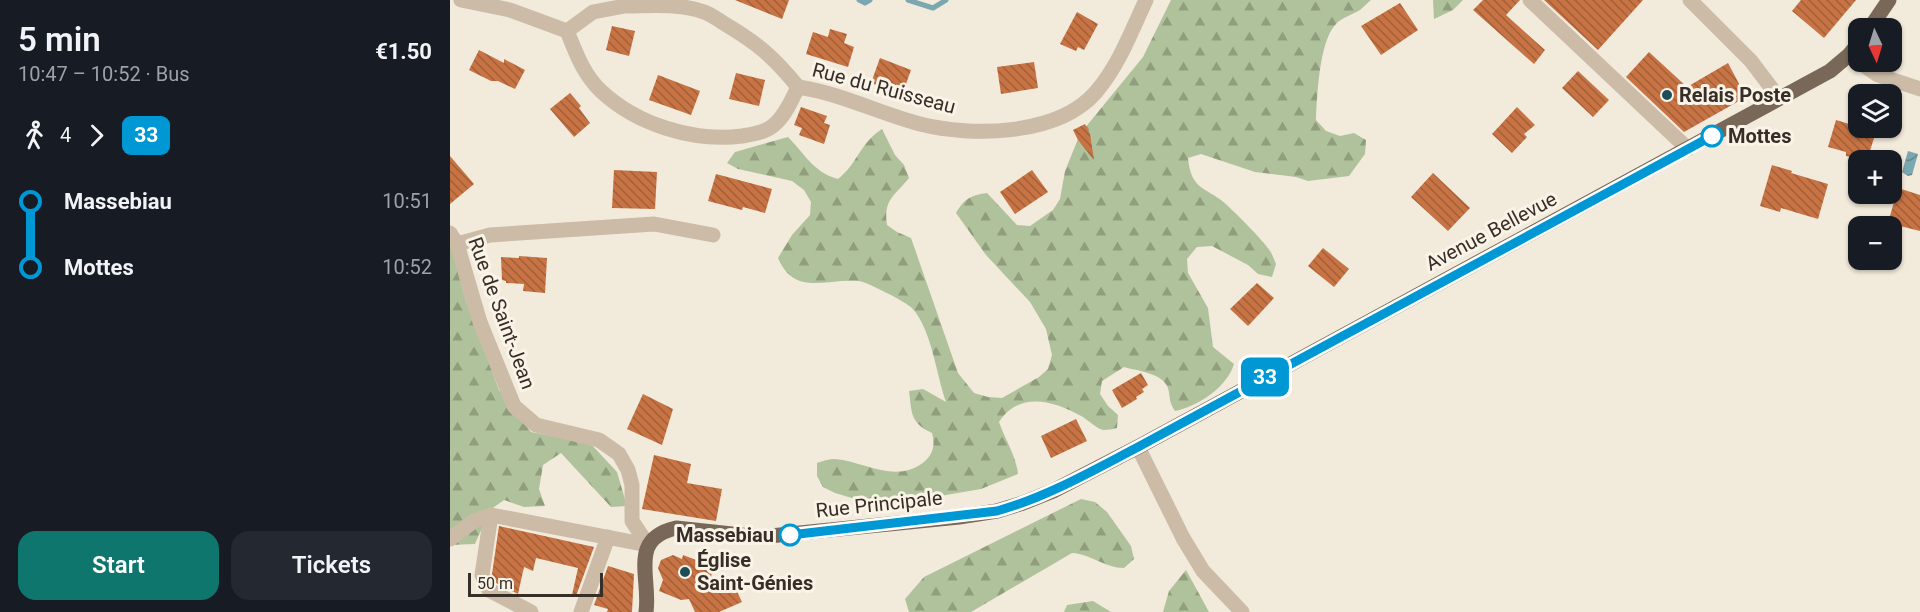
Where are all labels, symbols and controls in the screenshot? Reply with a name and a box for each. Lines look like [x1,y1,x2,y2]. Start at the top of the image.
north arrow [1848,18,1902,72]
map controls [1848,18,1902,270]
text: 5 min [18,20,101,59]
text: €1.50 [375,39,432,64]
street label: Rue du Ruisseau [810,57,958,119]
text: 10:47 – 10:52 · Bus [18,62,190,86]
place label: Relais Poste [1679,83,1791,107]
button: layers [1848,84,1902,138]
marker: Relais Poste [1660,88,1674,102]
icon: walk [18,119,51,152]
icon: forward [80,119,113,152]
text: 4 [60,123,71,147]
text: 33 [134,123,158,147]
place label: Mottes [1728,124,1791,148]
marker: Mottes [1701,125,1723,147]
button: + [1848,150,1902,204]
street label: Avenue Bellevue [1421,186,1561,276]
text: Massebiau [64,189,172,214]
text: 10:51 [382,189,432,213]
button: − [1848,216,1902,270]
street label: Rue de Saint-Jean [463,234,541,392]
text: Mottes [64,255,134,280]
text: 10:52 [382,255,432,279]
line badge: 33 [1238,358,1292,397]
text: 33 [1253,365,1277,389]
street label: Rue Principale [815,485,943,523]
place label: Massebiau [676,523,774,547]
marker: Massebiau [779,524,801,546]
button: Start [18,531,219,600]
button: Tickets [231,531,432,600]
place label: Église Saint-Génies [697,548,813,595]
marker: Église Saint-Génies [678,565,692,579]
scale bar [468,570,603,598]
text: 50 m [477,574,513,593]

